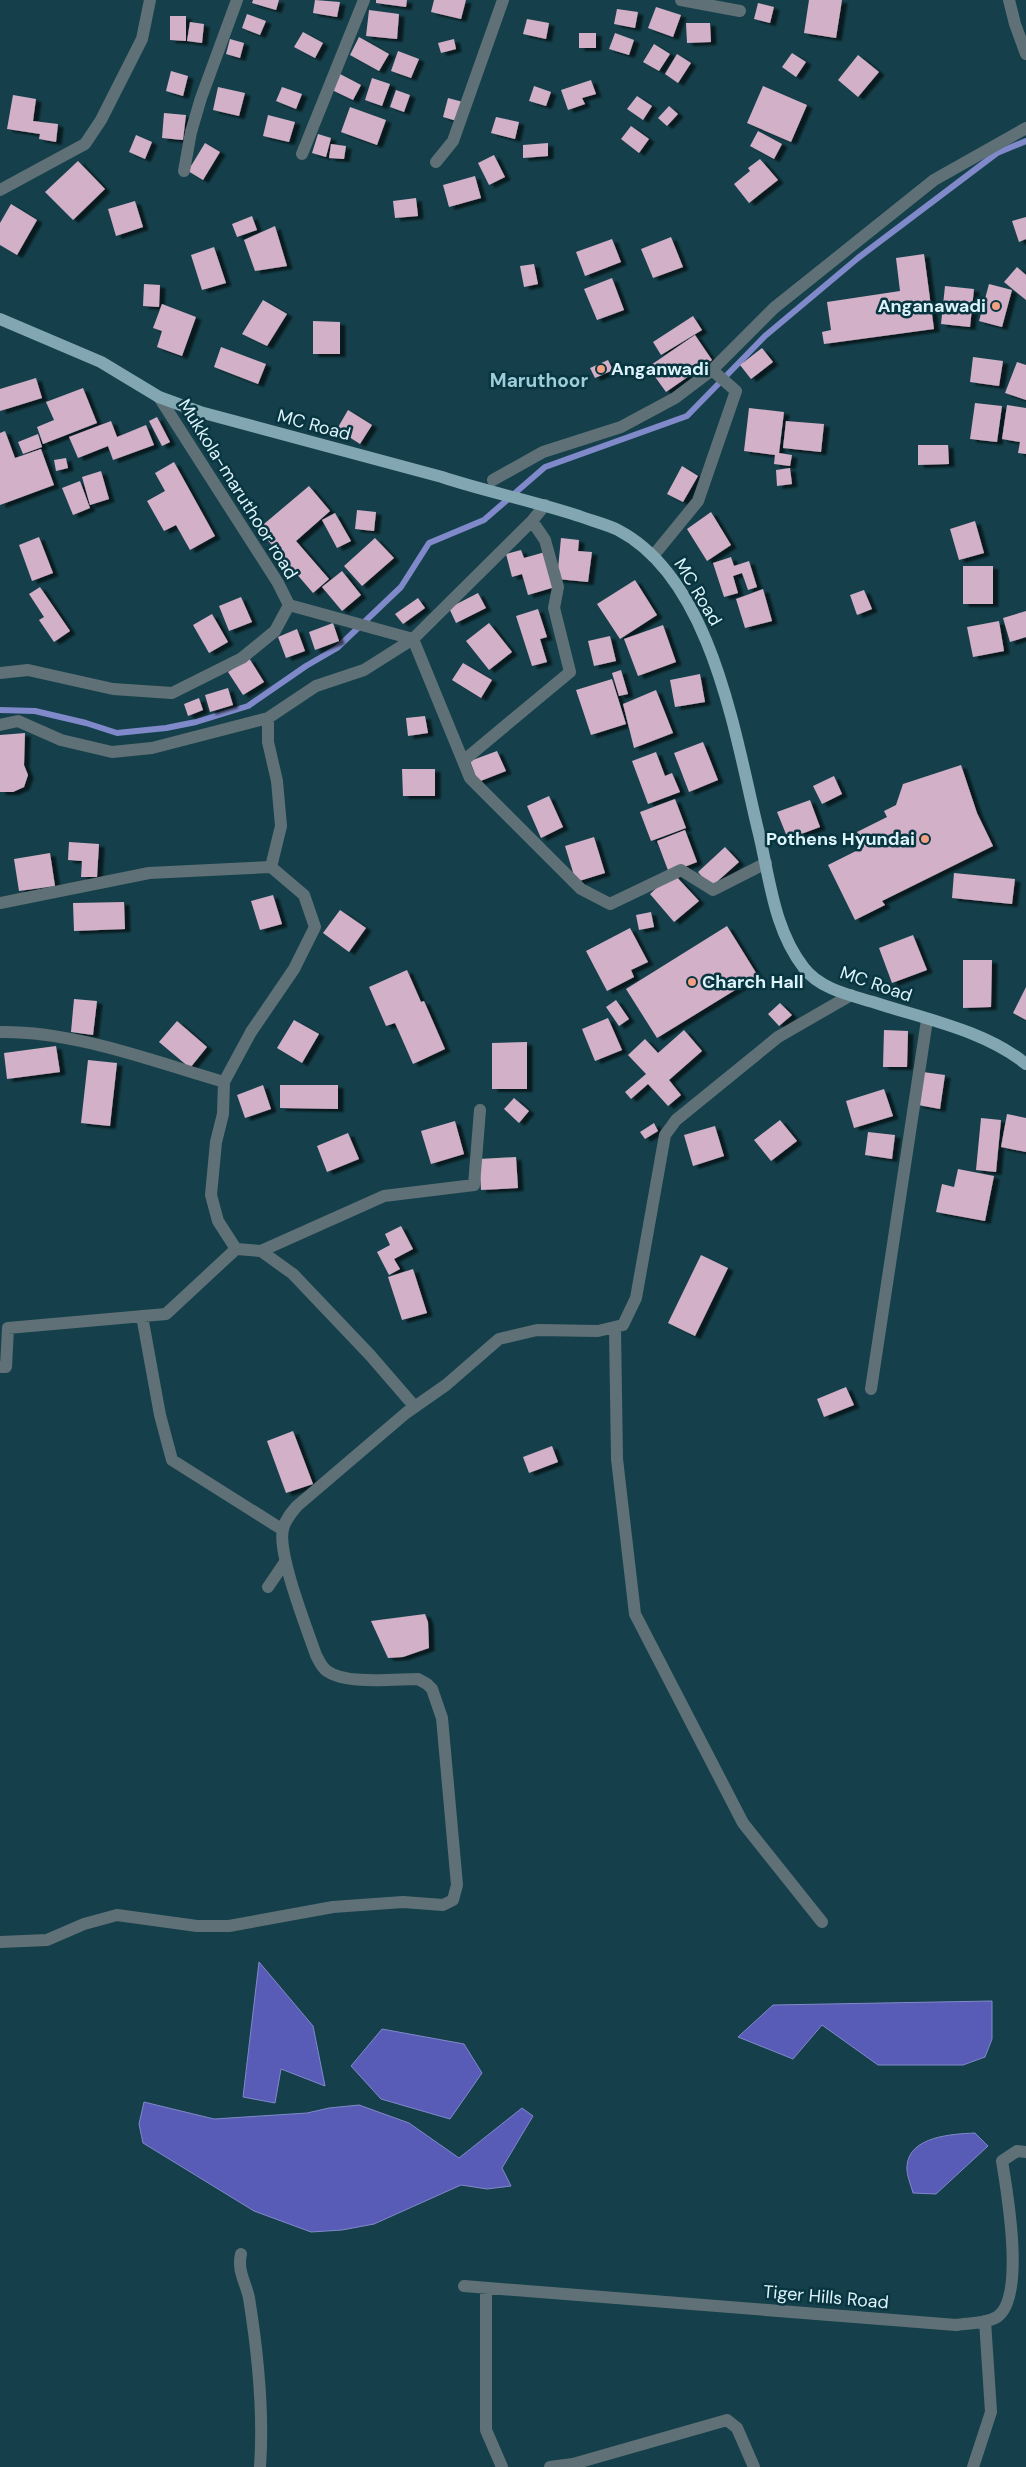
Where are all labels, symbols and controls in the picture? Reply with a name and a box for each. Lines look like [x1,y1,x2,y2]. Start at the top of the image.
place label: Anganawadi [878,294,986,318]
marker: Anganawadi [990,300,1002,312]
place label: Anganwadi [611,357,709,381]
marker: Anganwadi [595,363,607,375]
district label: Maruthoor [490,368,588,393]
street label: Mukkola-maruthoor road [173,394,303,584]
street label: MC Road [275,404,353,446]
street label: MC Road [668,554,728,630]
place label: Pothens Hyundai [766,827,915,851]
marker: Pothens Hyundai [919,833,931,845]
street label: MC Road [837,960,915,1008]
place label: Charch Hall [702,970,803,994]
marker: Charch Hall [686,976,698,988]
street label: Tiger Hills Road [762,2280,890,2314]

